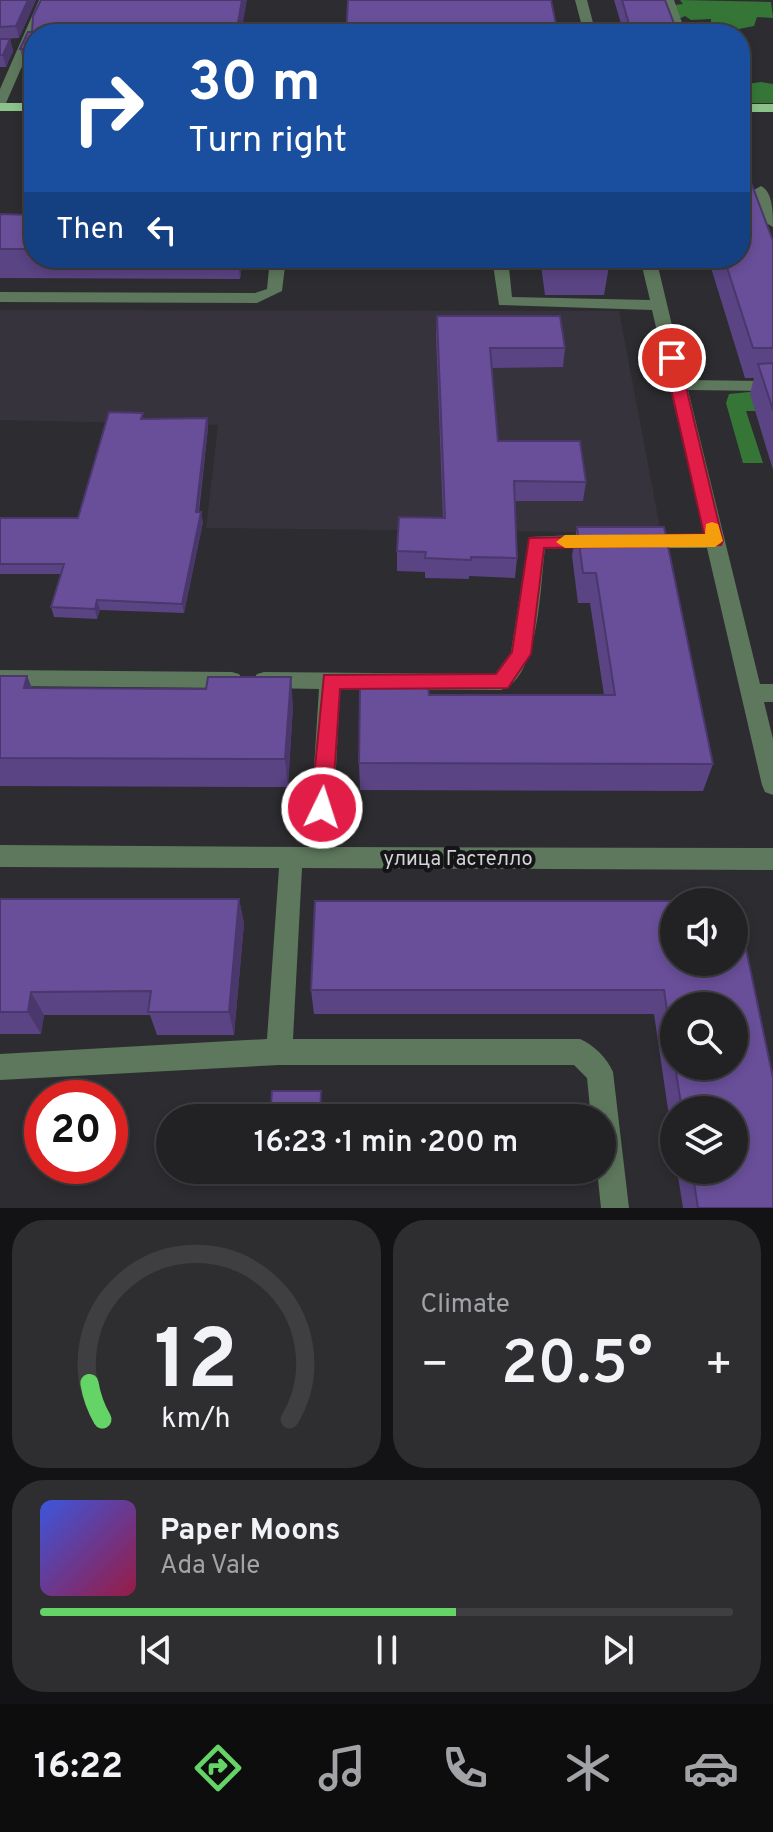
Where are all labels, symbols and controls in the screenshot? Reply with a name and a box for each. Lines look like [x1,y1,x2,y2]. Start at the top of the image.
text: 30 m [188,50,321,120]
icon: right [56,56,160,160]
text: Turn right [188,119,347,165]
icon: left [140,208,184,252]
text: Then [56,212,124,249]
pin [638,324,706,392]
icon: arrive [650,336,694,380]
position arrow [280,766,364,850]
street label: улица Гастелло [383,847,533,873]
map controls [660,888,748,1184]
button: sound [660,888,748,976]
button: search [660,992,748,1080]
speed limit sign: 20 [24,1080,128,1184]
button: layers [660,1096,748,1184]
text: 16:23 · 1 min · 200 m [254,1125,518,1162]
text: Climate [421,1289,510,1322]
text: 12 [154,1313,238,1418]
text: 20.5° [501,1329,653,1405]
text: − [421,1339,449,1395]
text: + [705,1339,733,1395]
text: km/h [162,1402,231,1438]
text: Paper Moons [160,1513,340,1550]
text: Ada Vale [160,1550,260,1583]
icon: previous [134,1628,178,1672]
icon: pause [365,1628,409,1672]
icon: next [596,1628,640,1672]
icon: directions [190,1740,246,1796]
icon: music [314,1740,370,1796]
icon: phone [437,1740,493,1796]
icon: climate [560,1740,616,1796]
icon: car [683,1740,739,1796]
text: 16:22 [34,1745,123,1791]

